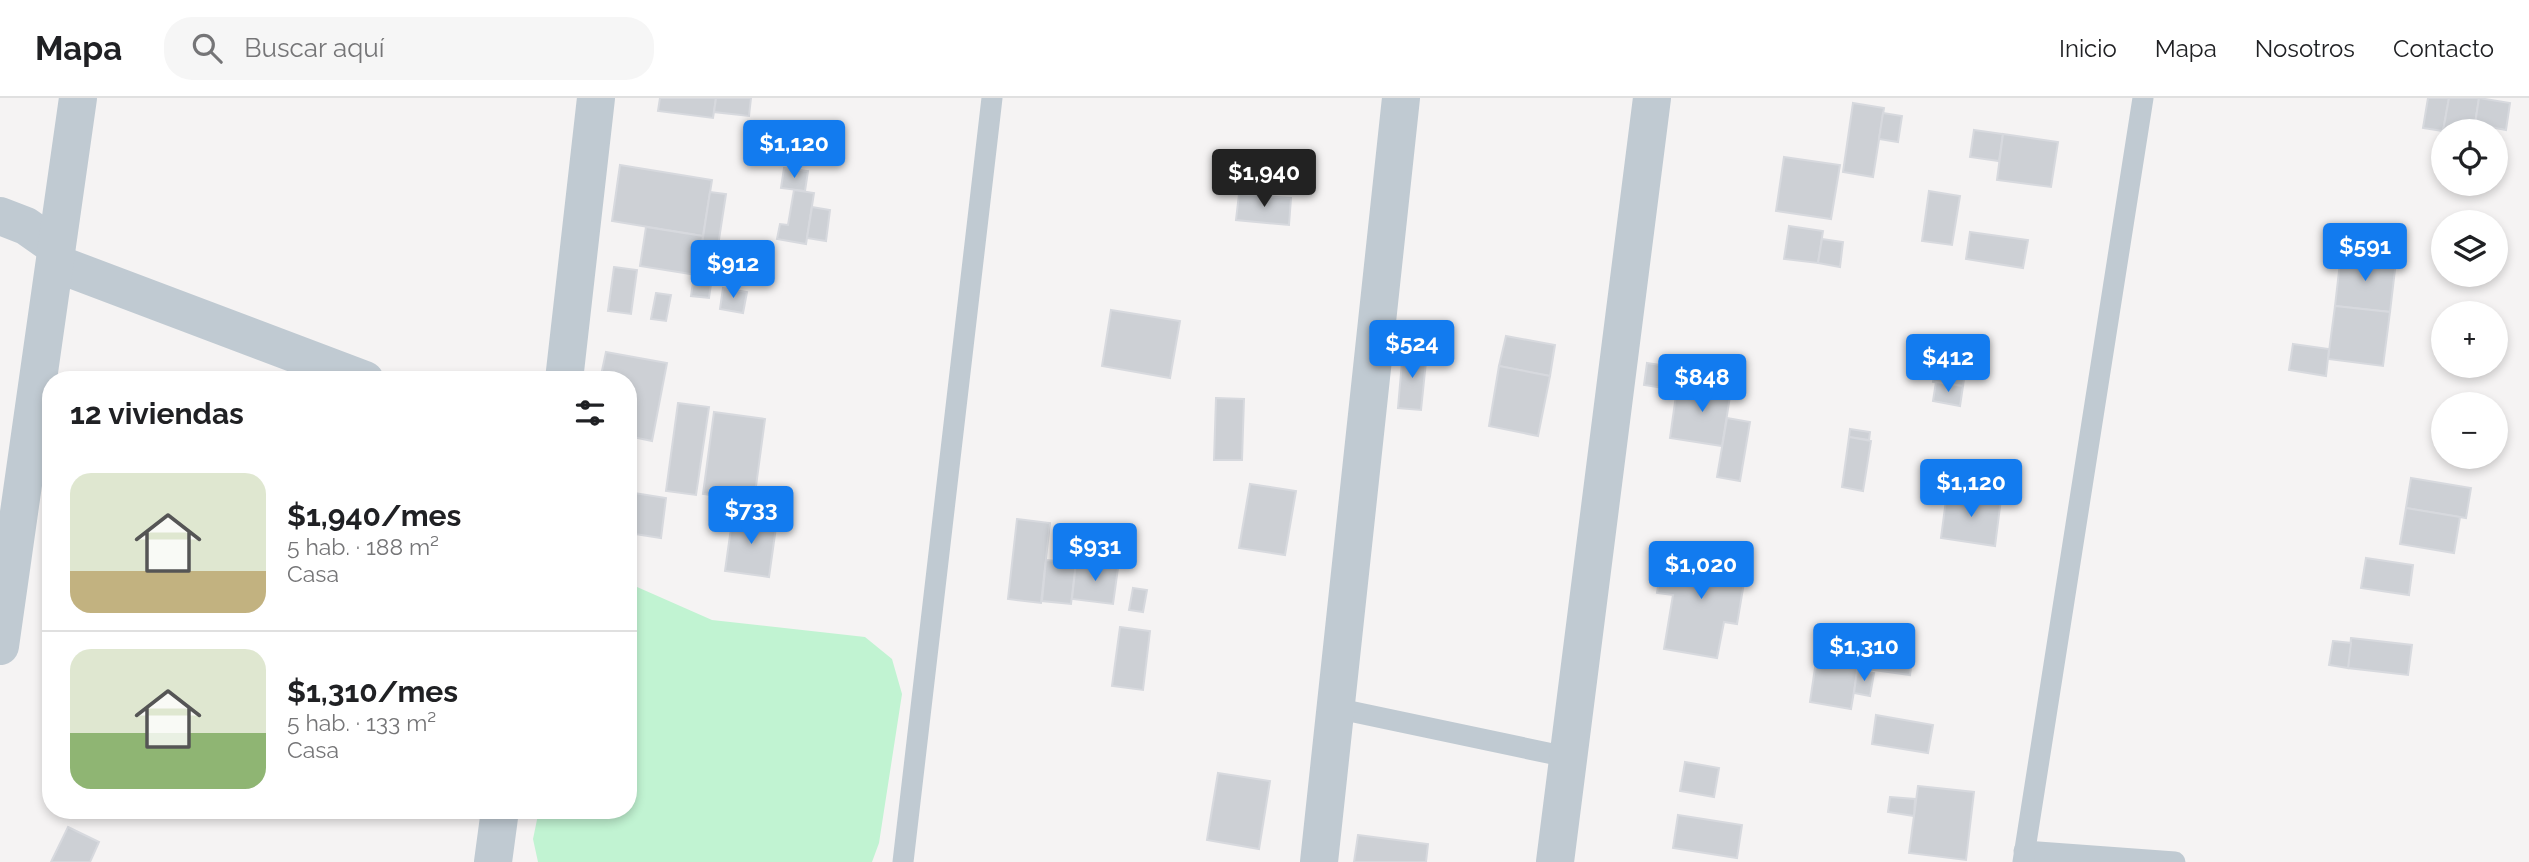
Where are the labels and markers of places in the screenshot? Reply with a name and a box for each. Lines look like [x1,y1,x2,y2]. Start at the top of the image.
pin: $1,120 [737,120,851,180]
pin: $1,940 [1207,150,1321,209]
pin: $591 [2324,223,2406,283]
pin: $912 [692,240,774,300]
pin: $524 [1371,320,1453,380]
pin: $412 [1907,334,1989,394]
pin: $848 [1661,354,1743,414]
pin: $1,120 [1914,460,2028,519]
pin: $733 [710,486,792,546]
pin: $931 [1054,524,1136,583]
pin: $1,020 [1644,542,1758,601]
pin: $1,310 [1807,624,1921,683]

